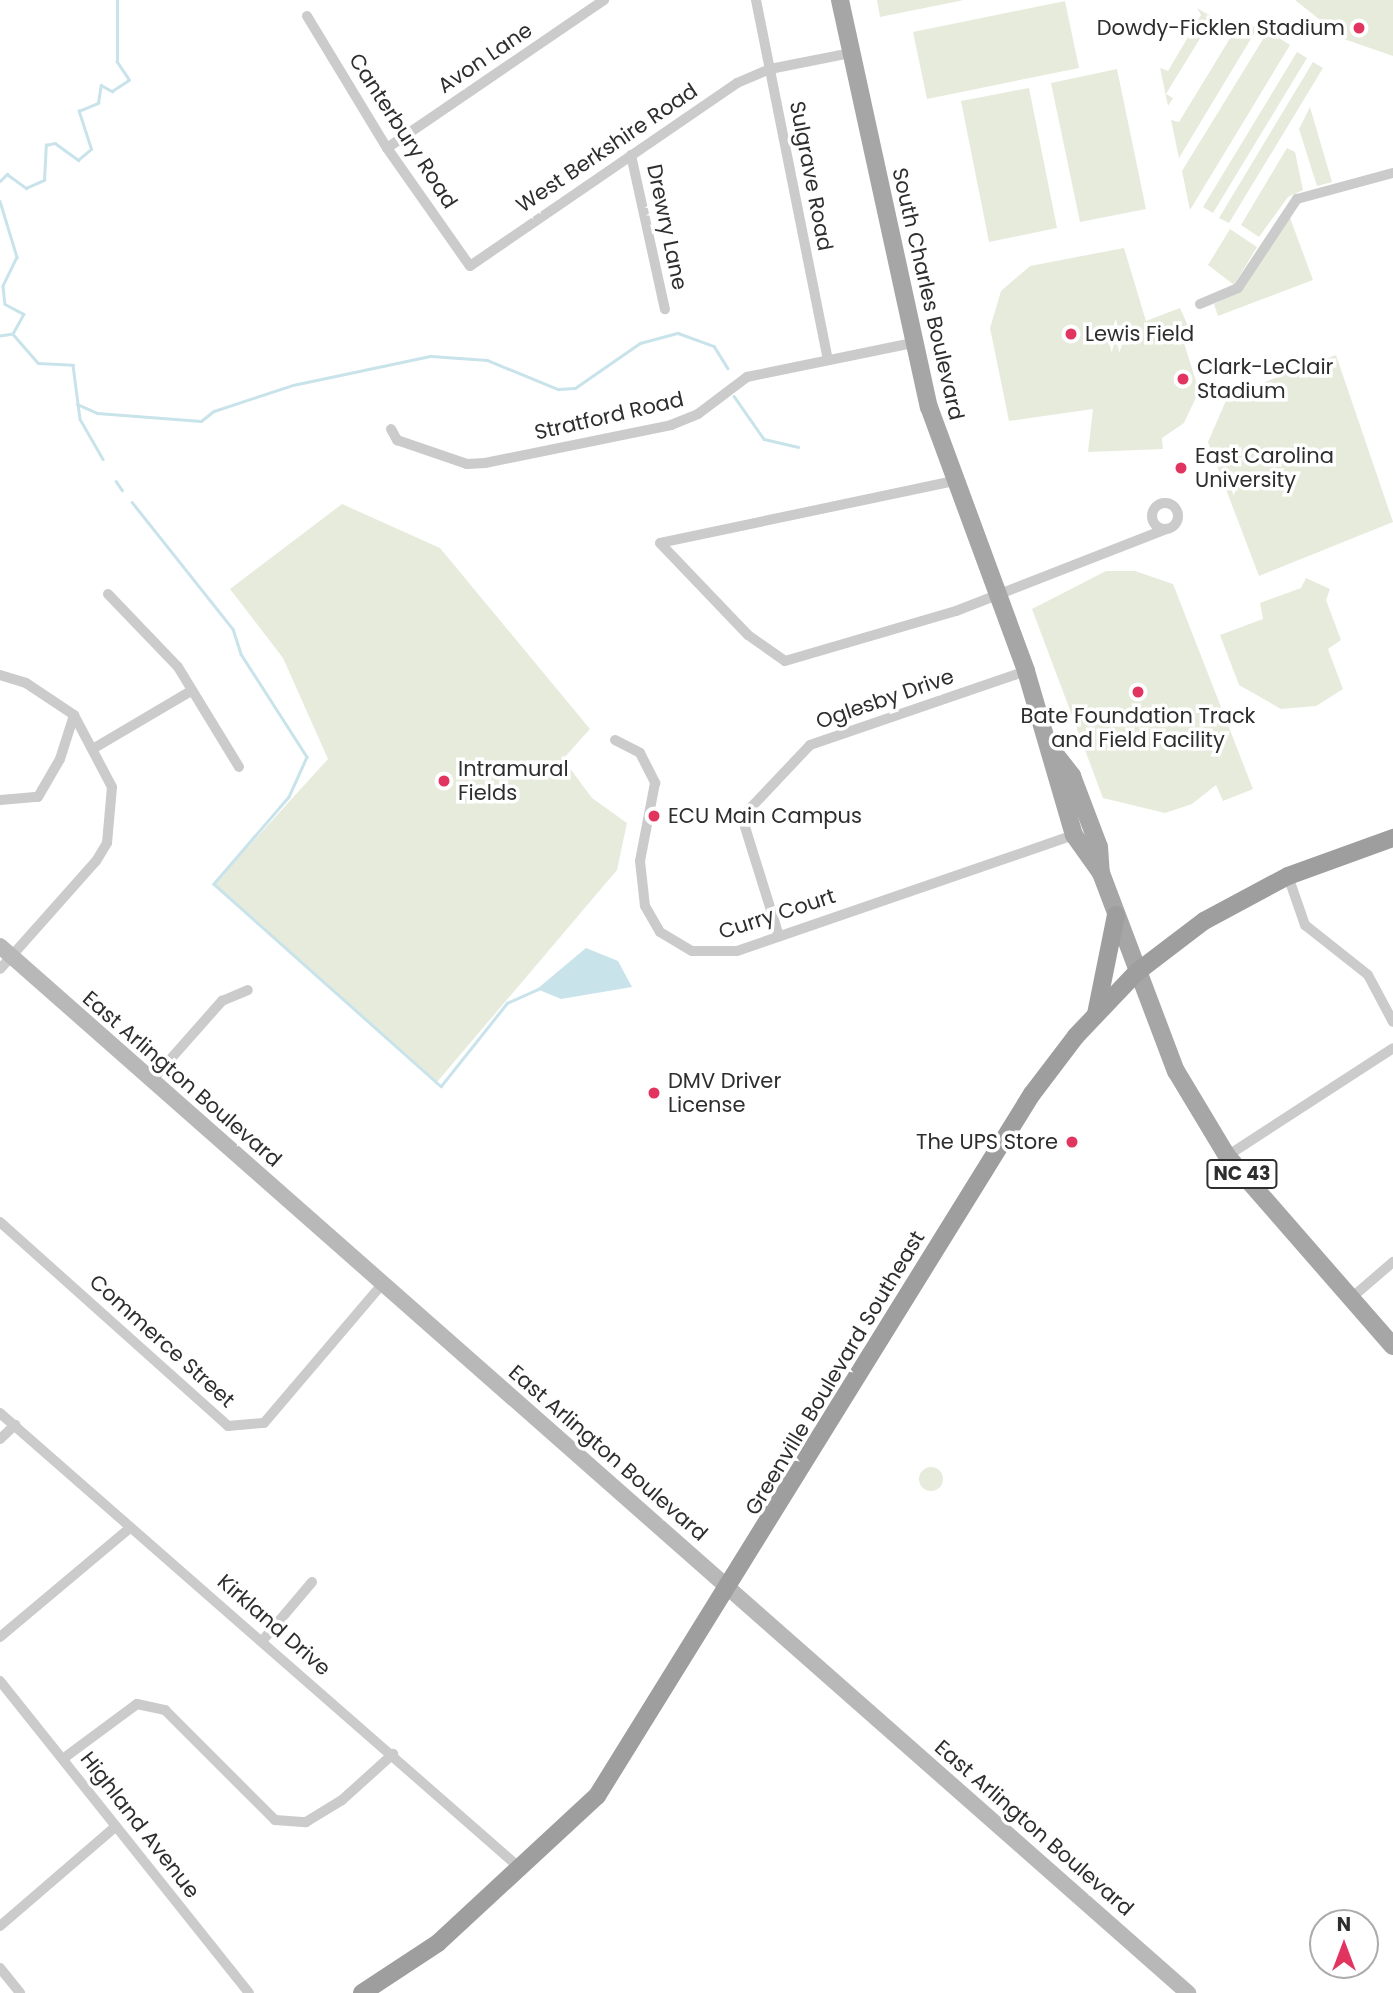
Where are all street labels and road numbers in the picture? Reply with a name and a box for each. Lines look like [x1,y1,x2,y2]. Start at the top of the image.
street label: Avon Lane [433,17,537,99]
street label: Canterbury Road [343,49,463,213]
street label: West Berkshire Road [512,78,702,218]
street label: Sulgrave Road [784,99,838,253]
street label: Drewry Lane [641,162,693,292]
street label: South Charles Boulevard [887,165,969,423]
street label: Stratford Road [532,387,686,445]
street label: Oglesby Drive [813,664,957,734]
street label: Curry Court [715,883,839,945]
street label: East Arlington Boulevard [77,986,287,1172]
road number: NC 43 [1205,1158,1279,1190]
street label: Greenville Boulevard Southeast [740,1226,930,1520]
street label: Commerce Street [84,1269,240,1413]
street label: East Arlington Boulevard [503,1360,713,1546]
street label: Kirkland Drive [212,1569,336,1681]
street label: East Arlington Boulevard [929,1735,1139,1921]
street label: Highland Avenue [75,1747,205,1903]

